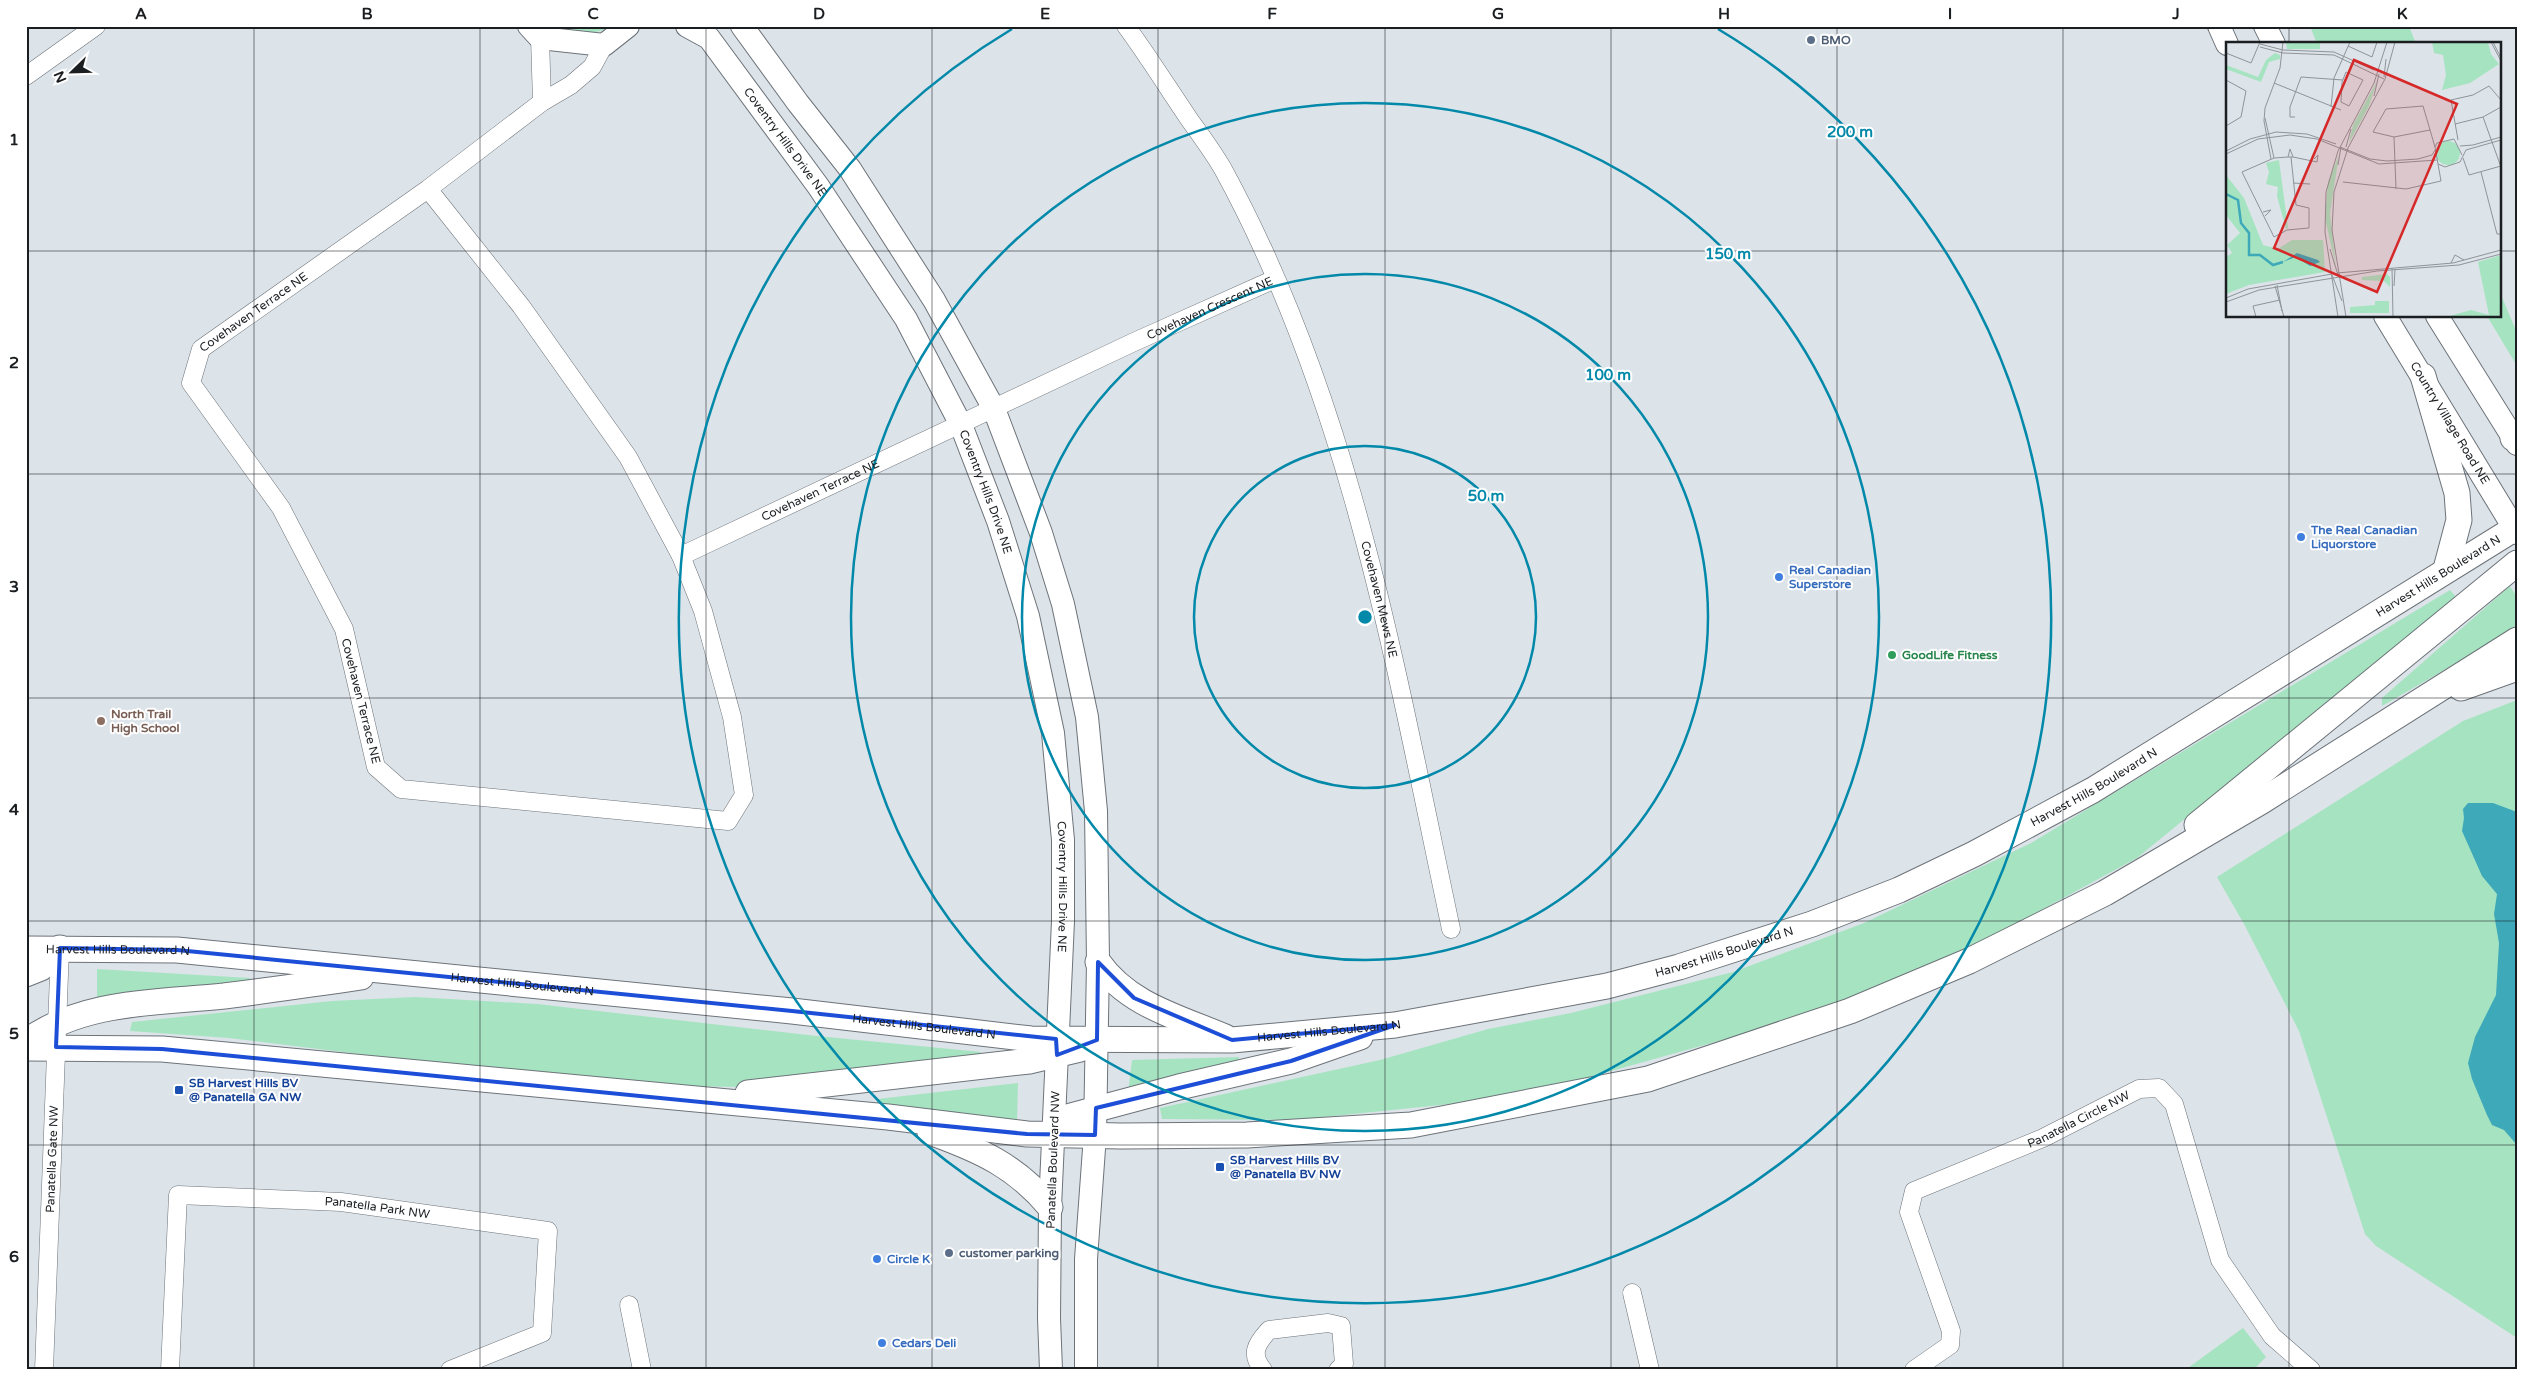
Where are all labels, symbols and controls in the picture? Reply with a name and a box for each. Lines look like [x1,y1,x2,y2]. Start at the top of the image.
text: A [135,4,147,24]
text: B [361,4,373,24]
text: C [587,4,599,24]
text: D [813,4,825,24]
text: E [1040,4,1050,24]
text: F [1267,4,1277,24]
text: G [1492,4,1504,24]
text: H [1718,4,1730,24]
text: I [1948,4,1952,24]
text: J [2171,4,2180,24]
text: K [2397,4,2408,24]
place label: BMO [1821,33,1851,47]
marker: BMO [1805,34,1817,46]
inset map [2226,42,2500,318]
north arrow [48,48,98,98]
text: N [50,68,71,85]
street label: Coventry Hills Drive NE [741,85,830,199]
text: 200 m [1827,123,1873,141]
text: 1 [9,130,19,150]
text: 150 m [1705,245,1751,263]
street label: Covehaven Terrace NE [197,269,310,355]
street label: Covehaven Crescent NE [1145,274,1275,342]
text: 2 [9,353,19,373]
street label: Country Village Road NE [2407,359,2493,487]
text: 100 m [1585,366,1631,384]
street label: Coventry Hills Drive NE [956,428,1015,556]
street label: Covehaven Terrace NE [759,456,882,524]
text: 50 m [1468,487,1504,505]
place label: The Real Canadian Liquorstore [2310,523,2417,552]
marker: The Real Canadian Liquorstore [2295,531,2307,543]
street label: Harvest Hills Boulevard N [2373,532,2503,620]
street label: Covehaven Mews NE [1358,539,1400,659]
place label: Real Canadian Superstore [1789,563,1871,592]
marker: Real Canadian Superstore [1773,571,1785,583]
text: 3 [9,577,19,597]
centre of rings [1356,608,1374,626]
street label: Covehaven Terrace NE [339,637,383,765]
place label: GoodLife Fitness [1902,648,1998,662]
marker: GoodLife Fitness [1886,649,1898,661]
place label: North Trail High School [111,707,180,736]
marker: North Trail High School [95,715,107,727]
street label: Harvest Hills Boulevard N [2028,745,2160,829]
text: 4 [9,800,19,820]
street label: Coventry Hills Drive NE [1054,820,1070,953]
street label: Harvest Hills Boulevard N [1654,924,1795,980]
street label: Harvest Hills Boulevard N [46,942,191,958]
street label: Harvest Hills Boulevard N [450,970,595,998]
street label: Harvest Hills Boulevard N [852,1011,997,1042]
street label: Harvest Hills Boulevard N [1256,1017,1402,1045]
text: 5 [9,1024,19,1044]
place label: SB Harvest Hills BV @ Panatella GA NW [189,1076,302,1104]
marker: SB Harvest Hills BV @ Panatella GA NW [173,1084,185,1096]
street label: Panatella Circle NW [2025,1088,2132,1151]
street label: Panatella Boulevard NW [1044,1091,1062,1229]
street label: Panatella Gate NW [43,1105,61,1213]
place label: SB Harvest Hills BV @ Panatella BV NW [1230,1153,1342,1181]
marker: SB Harvest Hills BV @ Panatella BV NW [1214,1161,1226,1173]
street label: Panatella Park NW [324,1194,431,1221]
place label: customer parking [959,1246,1059,1261]
text: 6 [9,1247,19,1267]
marker: customer parking [943,1247,955,1259]
place label: Circle K [887,1252,930,1266]
marker: Circle K [871,1253,883,1265]
place label: Cedars Deli [892,1336,956,1350]
marker: Cedars Deli [876,1337,888,1349]

